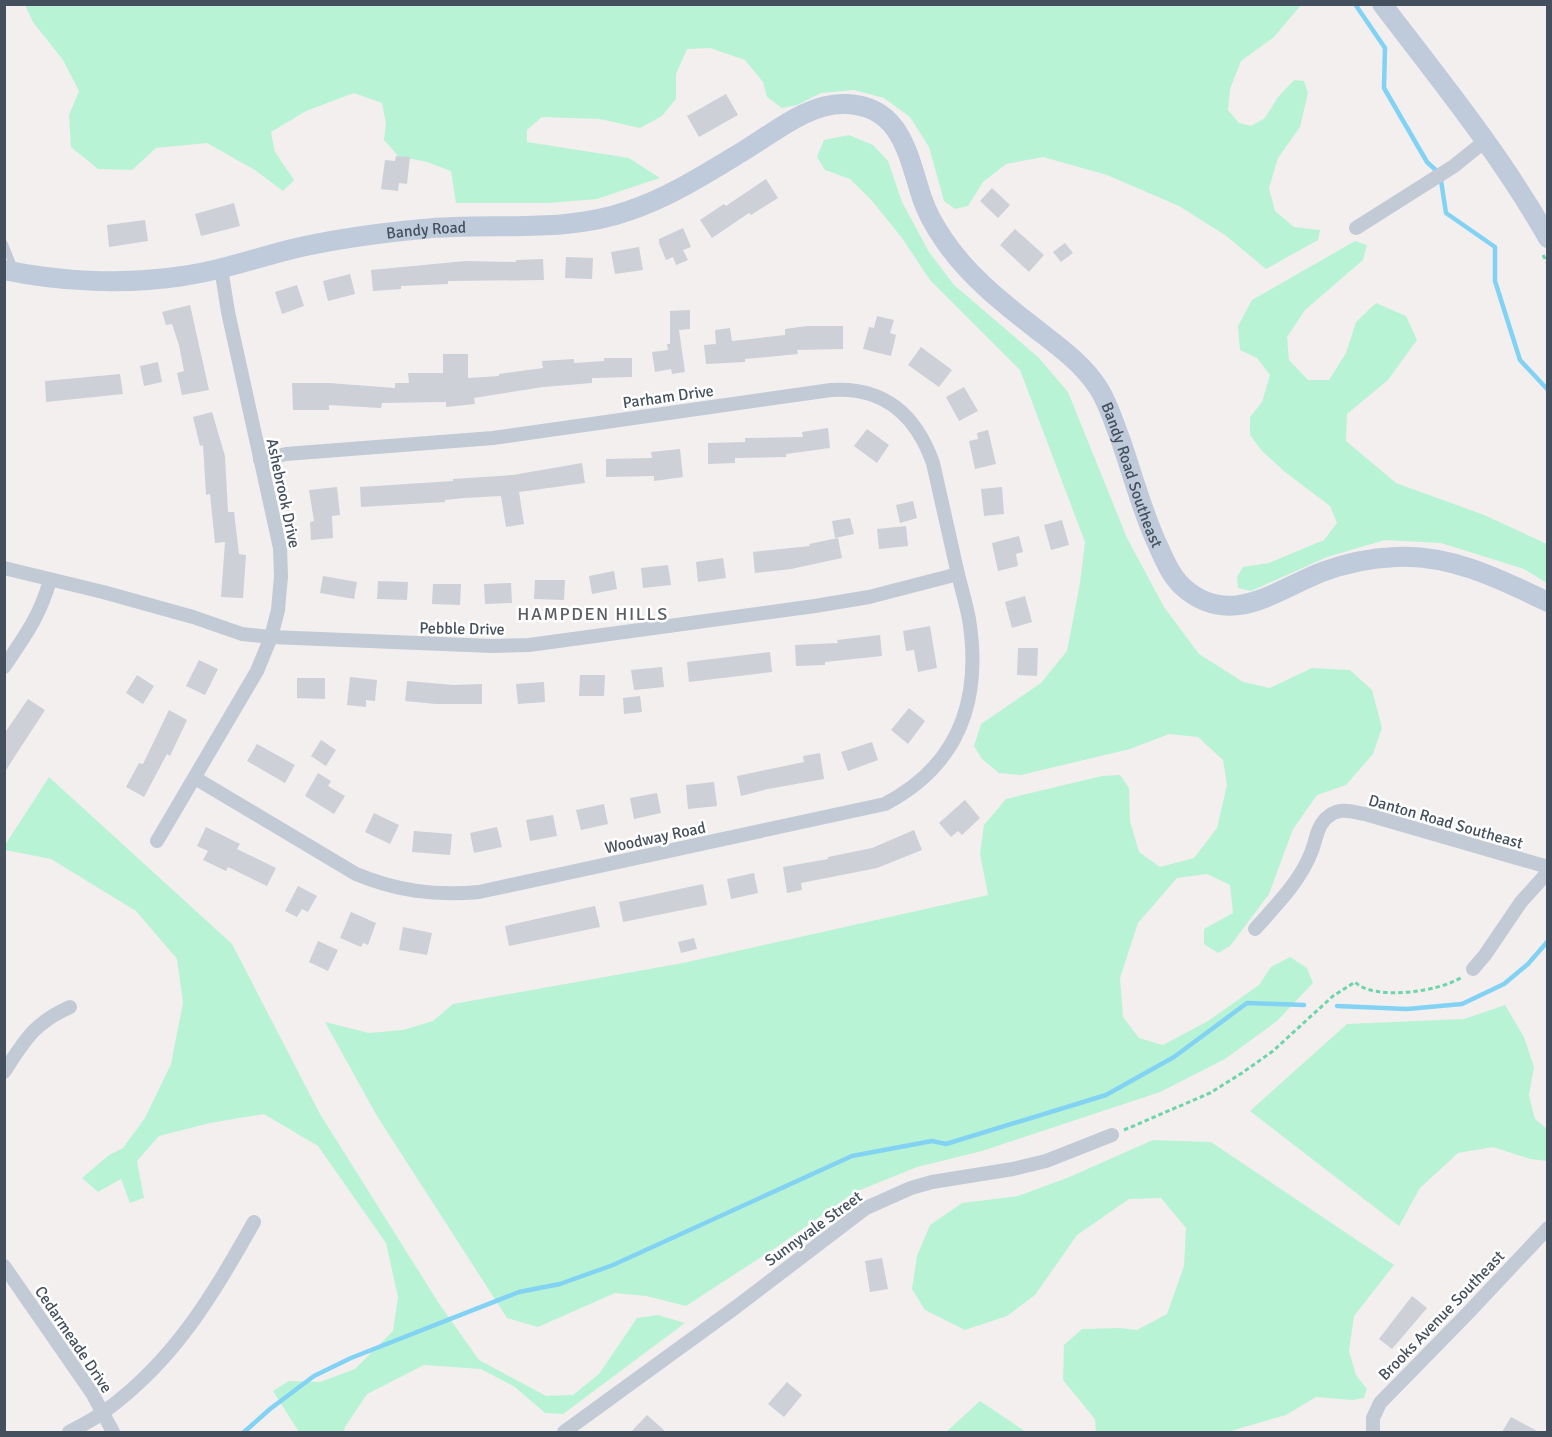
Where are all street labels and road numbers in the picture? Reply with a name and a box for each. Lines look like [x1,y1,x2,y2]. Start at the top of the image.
street label: Bandy Road [385,218,466,244]
street label: Parham Drive [621,381,715,413]
street label: Bandy Road Southeast [1096,399,1167,551]
street label: Ashebrook Drive [262,437,304,550]
street label: Pebble Drive [419,618,505,640]
street label: Danton Road Southeast [1366,790,1526,854]
street label: Woodway Road [603,818,707,858]
street label: Sunnyvale Street [761,1187,866,1271]
street label: Brooks Avenue Southeast [1375,1246,1509,1385]
street label: Cedarmeade Drive [30,1282,116,1397]

